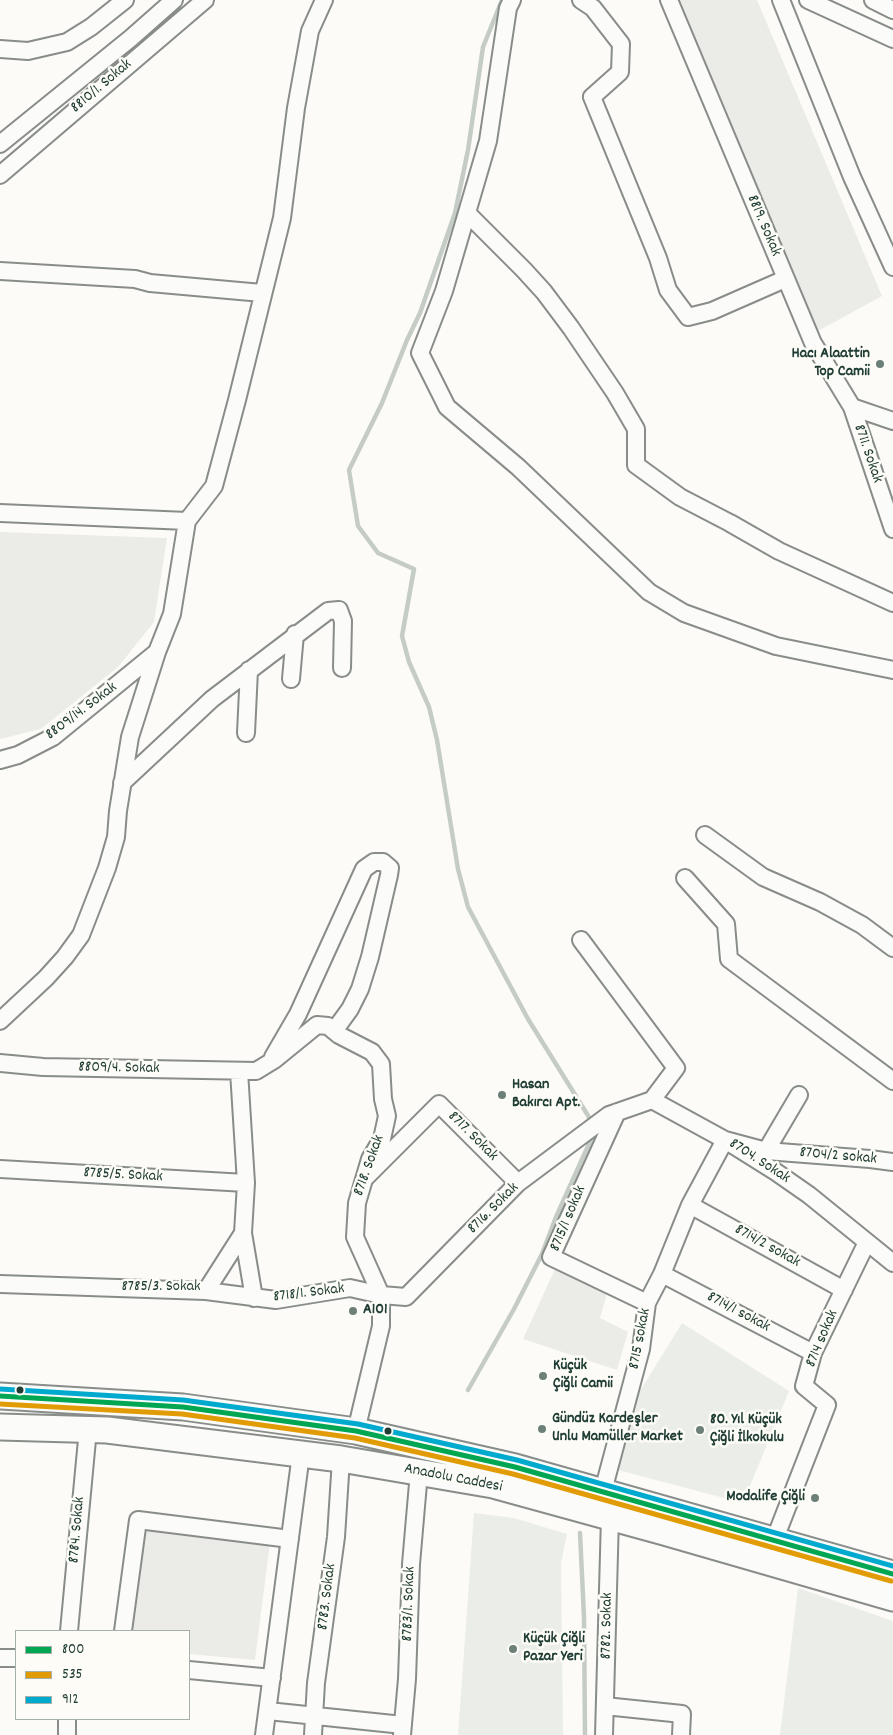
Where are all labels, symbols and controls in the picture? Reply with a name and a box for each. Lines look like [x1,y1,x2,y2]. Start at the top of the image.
street label: 8810/1. Sokak [67,56,137,118]
street label: 8819. Sokak [742,192,784,260]
place label: Hacı Alaattin Top Camii [792,345,870,383]
marker: Hacı Alaattin Top Camii [874,358,886,370]
street label: 8711. Sokak [848,422,886,486]
street label: 8809/14. Sokak [42,679,122,745]
street label: 8809/4. Sokak [78,1059,160,1079]
place label: Hasan Bakırcı Apt. [512,1076,580,1114]
marker: Hasan Bakırcı Apt. [496,1089,508,1101]
street label: 8717. Sokak [443,1108,501,1166]
street label: 8718. Sokak [350,1133,390,1199]
street label: 8704. Sokak [725,1135,793,1189]
street label: 8704/2 sokak [799,1144,877,1170]
street label: 8785/5. Sokak [83,1164,163,1188]
street label: 8716. Sokak [464,1179,524,1239]
street label: 8715/1 sokak [547,1183,591,1255]
street label: 8714/2 sokak [731,1221,803,1273]
street label: 8785/3. Sokak [121,1278,201,1298]
street label: 8718/1. Sokak [272,1280,346,1308]
street label: 8714/1 sokak [703,1288,773,1338]
place label: A101 [363,1301,387,1321]
marker: A101 [347,1305,359,1317]
street label: 8715 sokak [626,1307,656,1371]
street label: 8714 sokak [802,1307,844,1371]
place label: Küçük Çiğli Camii [553,1357,613,1395]
marker: Küçük Çiğli Camii [537,1370,549,1382]
unlabelled marker [15,1385,25,1395]
place label: Gündüz Kardeşler Unlu Mamüller Market [552,1410,683,1448]
place label: 80. Yıl Küçük Çiğli İlkokulu [710,1411,784,1449]
marker: Gündüz Kardeşler Unlu Mamüller Market [536,1423,548,1435]
marker: 80. Yıl Küçük Çiğli İlkokulu [694,1424,706,1436]
unlabelled marker [383,1426,393,1436]
street label: Anadolu Caddesi [402,1460,504,1498]
place label: Modalife Çiğli [726,1488,805,1508]
marker: Modalife Çiğli [809,1492,821,1504]
street label: 8784. Sokak [66,1496,90,1564]
street label: 8783. Sokak [314,1562,342,1632]
street label: 8783/1. Sokak [399,1566,421,1642]
street label: 8782. Sokak [598,1592,618,1660]
legend [15,1630,190,1720]
place label: Küçük Çiğli Pazar Yeri [523,1630,585,1668]
text: 800 [62,1639,84,1661]
marker: Küçük Çiğli Pazar Yeri [507,1643,519,1655]
text: 535 [62,1664,83,1686]
text: 912 [62,1689,79,1711]

